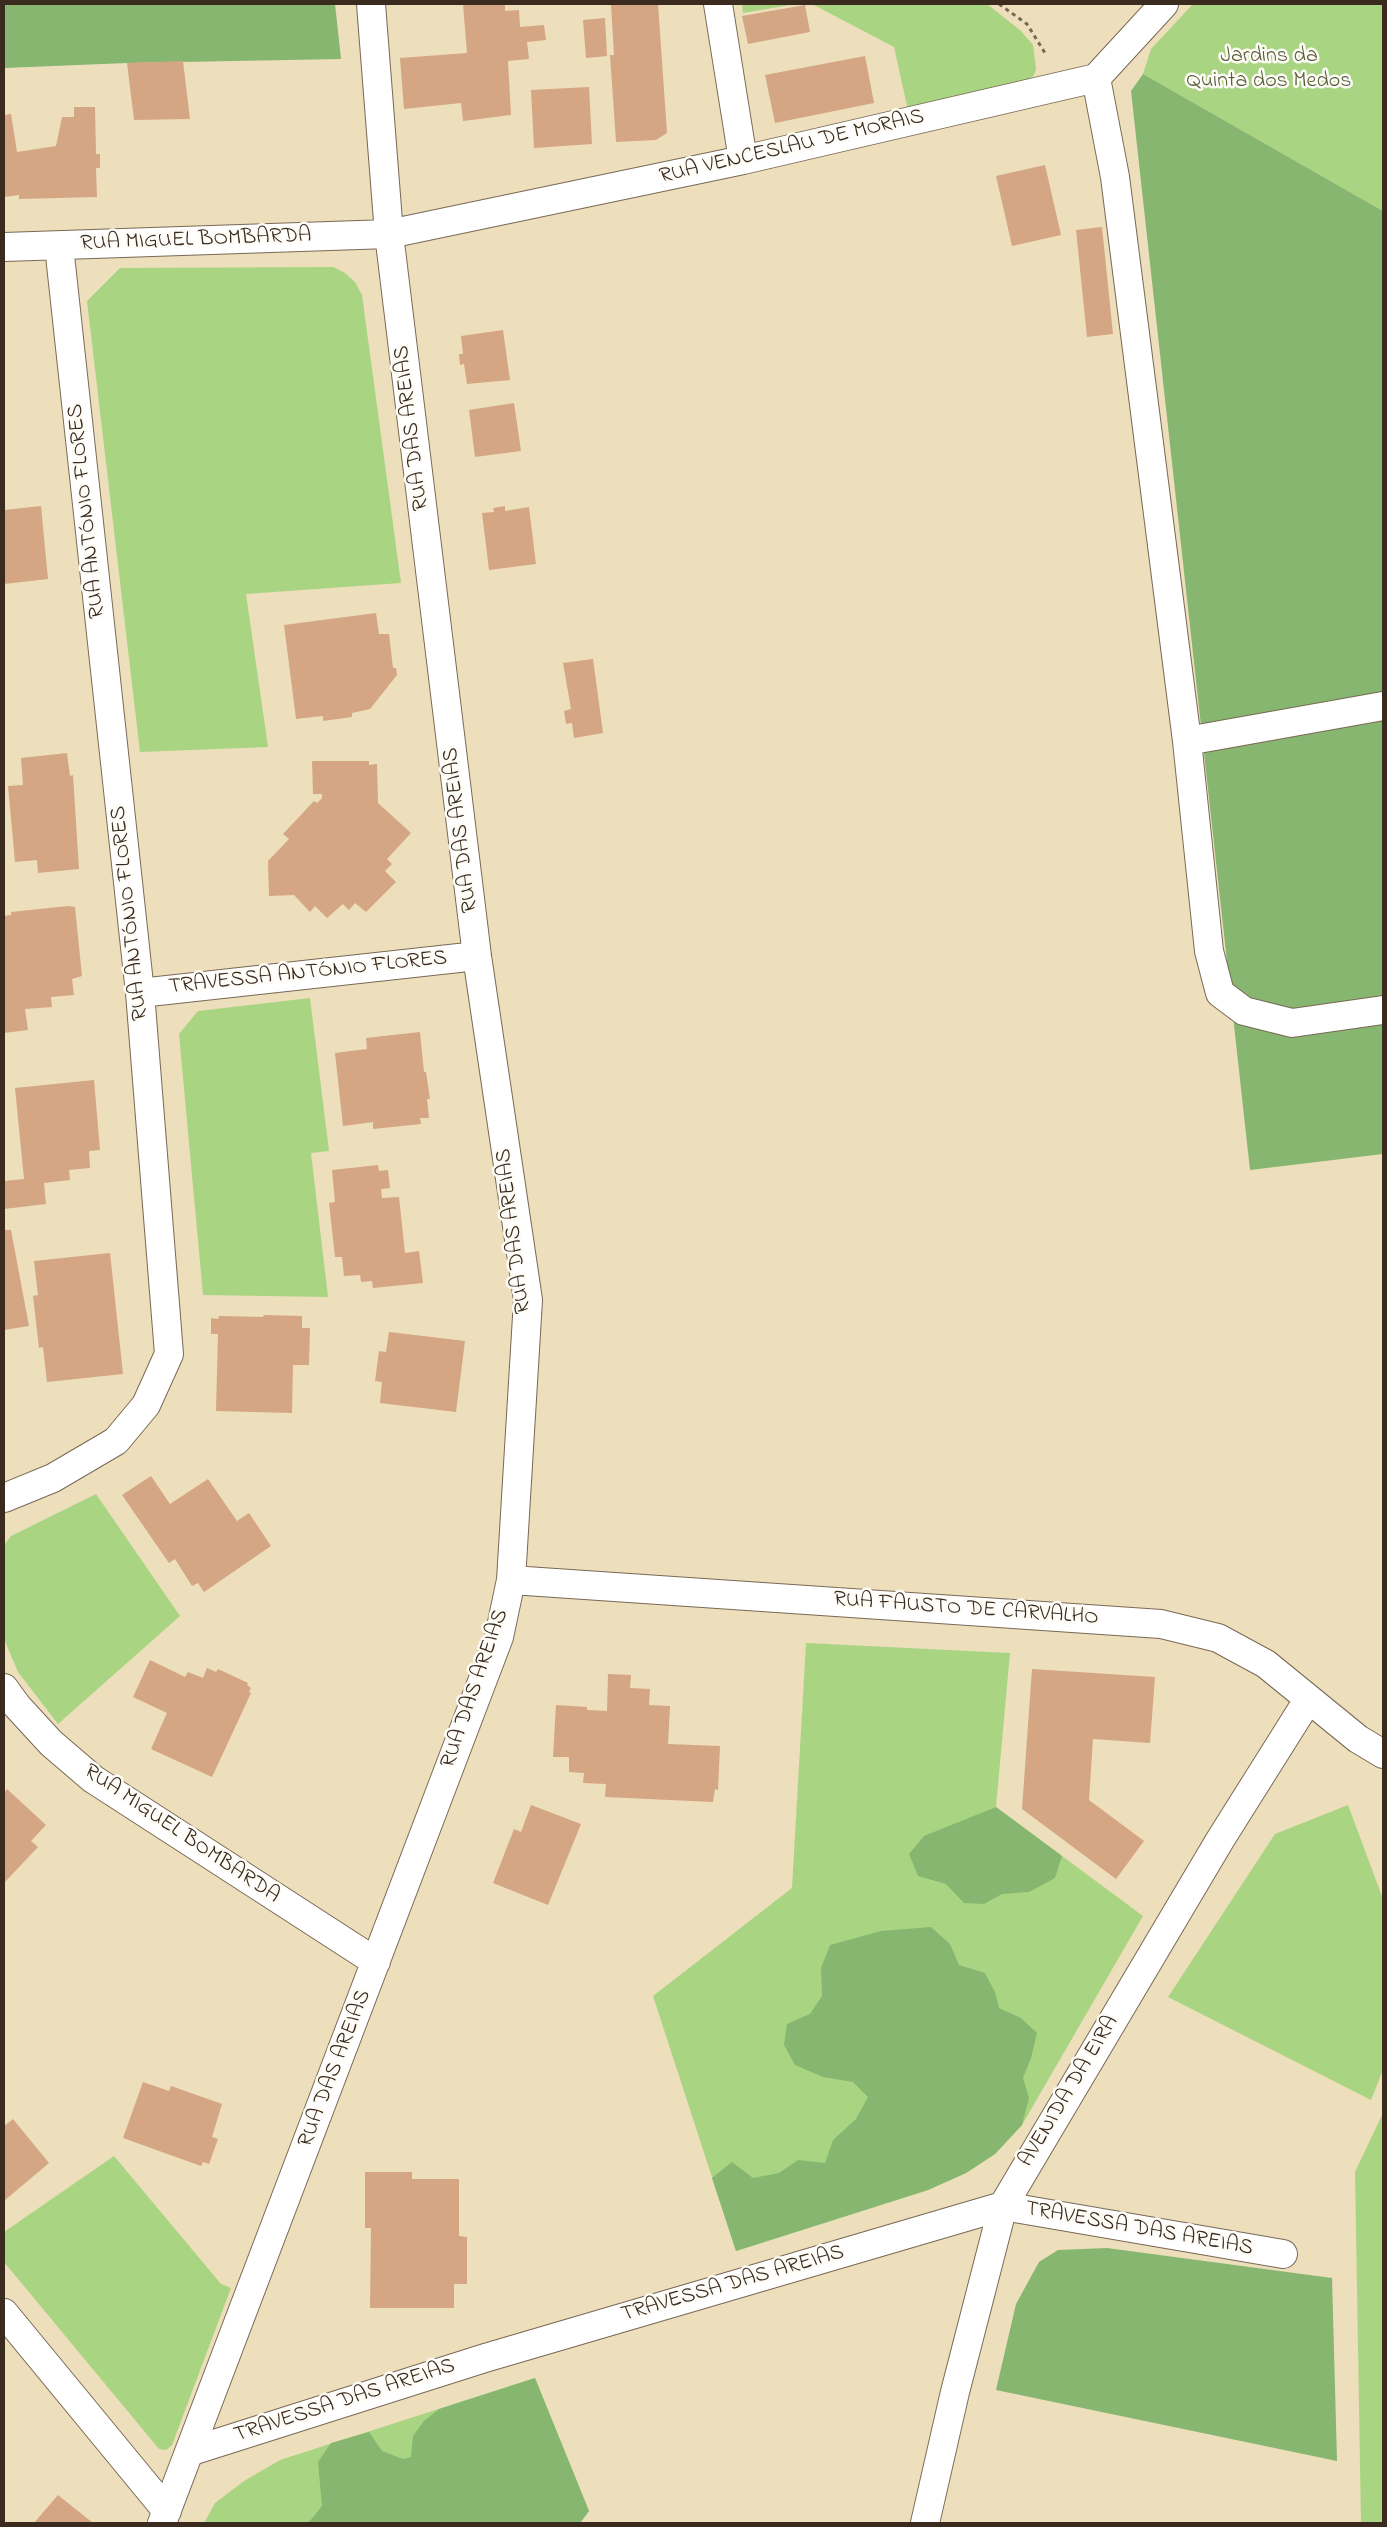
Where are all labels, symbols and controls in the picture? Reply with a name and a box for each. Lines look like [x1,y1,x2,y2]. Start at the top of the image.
park label: Jardins da Quinta dos Medos [1187,44,1351,96]
street label: RUA VENCESLAU DE MORAIS [657,105,927,191]
street label: RUA MIGUEL BOMBARDA [80,224,312,258]
street label: RUA DAS AREIAS [390,344,436,512]
street label: RUA ANTÓNIO FLORES [64,402,112,620]
street label: RUA DAS AREIAS [439,746,485,914]
street label: RUA ANTÓNIO FLORES [107,804,155,1022]
street label: TRAVESSA ANTÓNIO FLORES [167,946,449,1002]
street label: RUA DAS AREIAS [492,1147,538,1315]
street label: RUA FAUSTO DE CARVALHO [833,1588,1099,1632]
street label: RUA DAS AREIAS [436,1606,516,1772]
street label: RUA MIGUEL BOMBARDA [78,1759,284,1911]
street label: RUA DAS AREIAS [294,1987,378,2151]
street label: AVENIDA DA EIRA [1014,2012,1126,2172]
street label: TRAVESSA DAS AREIAS [1023,2197,1255,2263]
street label: TRAVESSA DAS AREIAS [619,2241,847,2329]
street label: TRAVESSA DAS AREIAS [231,2354,459,2450]

